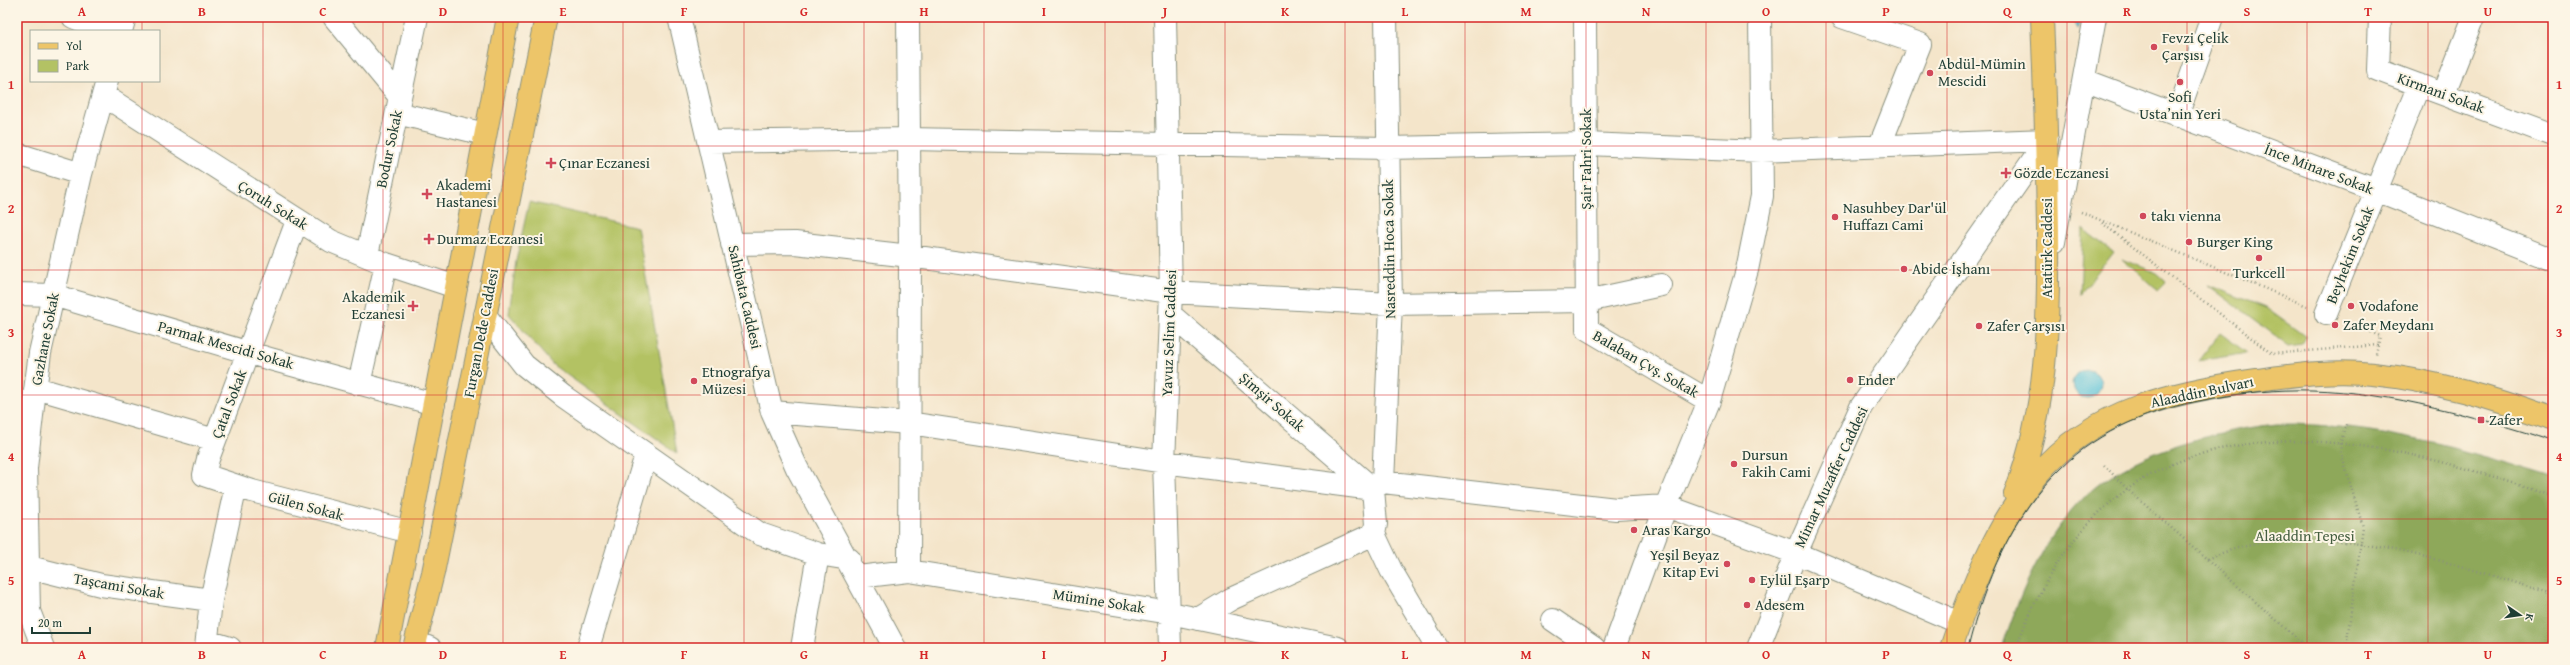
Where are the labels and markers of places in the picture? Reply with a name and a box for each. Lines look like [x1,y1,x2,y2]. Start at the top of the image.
place label: Fevzi Çelik Çarşısı [2162,27,2229,65]
marker: Fevzi Çelik Çarşısı [2149,42,2159,52]
place label: Abdül-Mümin Mescidi [1938,53,2026,91]
marker: Abdül-Mümin Mescidi [1925,68,1935,78]
marker: Sofi Usta’nin Yeri [2175,77,2185,87]
place label: Sofi Usta’nin Yeri [2139,86,2221,124]
place label: Çınar Eczanesi [559,152,650,173]
marker: Çınar Eczanesi [546,158,556,168]
place label: Gözde Eczanesi [2014,162,2109,183]
marker: Gözde Eczanesi [2001,168,2011,178]
place label: Akademi Hastanesi [436,174,497,212]
marker: Akademi Hastanesi [421,188,433,200]
place label: Nasuhbey Dar'ül Huffazı Cami [1843,197,1947,235]
place label: takı vienna [2151,205,2221,226]
marker: takı vienna [2138,211,2148,221]
marker: Nasuhbey Dar'ül Huffazı Cami [1830,212,1840,222]
place label: Durmaz Eczanesi [437,228,543,249]
place label: Burger King [2197,231,2273,252]
marker: Durmaz Eczanesi [424,234,434,244]
marker: Burger King [2184,237,2194,247]
marker: Turkcell [2254,253,2264,263]
place label: Abide İşhanı [1912,258,1990,279]
place label: Turkcell [2233,262,2285,283]
marker: Abide İşhanı [1899,264,1909,274]
place label: Akademik Eczanesi [342,286,405,324]
place label: Vodafone [2359,295,2419,316]
marker: Akademik Eczanesi [408,301,418,311]
marker: Vodafone [2346,301,2356,311]
place label: Zafer Meydanı [2343,314,2434,335]
place label: Zafer Çarşısı [1987,315,2065,336]
marker: Zafer Meydanı [2330,320,2340,330]
marker: Zafer Çarşısı [1974,321,1984,331]
place label: Etnografya Müzesi [702,361,771,399]
place label: Ender [1858,369,1895,390]
marker: Ender [1845,375,1855,385]
marker: Etnografya Müzesi [689,376,699,386]
place label: Zafer [2489,409,2522,430]
marker: Zafer [2476,415,2486,425]
place label: Dursun Fakih Cami [1742,444,1811,482]
marker: Dursun Fakih Cami [1729,459,1739,469]
place label: Aras Kargo [1642,519,1711,540]
marker: Aras Kargo [1629,525,1639,535]
place label: Yeşil Beyaz Kitap Evi [1650,544,1719,582]
marker: Yeşil Beyaz Kitap Evi [1722,559,1732,569]
place label: Eylül Eşarp [1760,569,1830,590]
marker: Eylül Eşarp [1747,575,1757,585]
place label: Adesem [1755,594,1805,615]
marker: Adesem [1742,600,1752,610]

